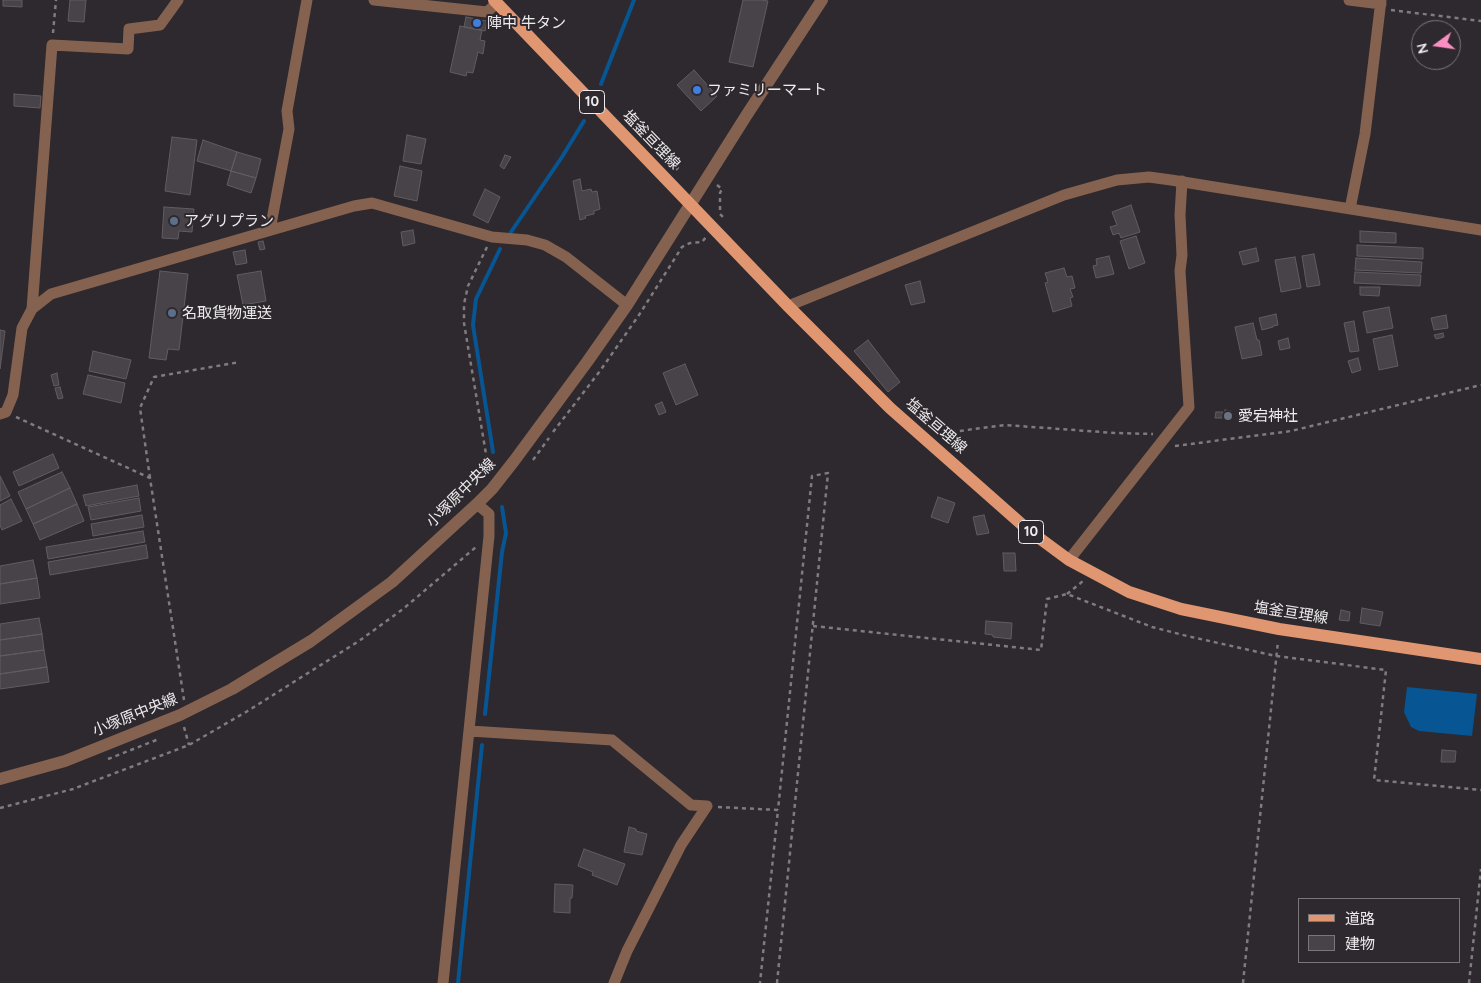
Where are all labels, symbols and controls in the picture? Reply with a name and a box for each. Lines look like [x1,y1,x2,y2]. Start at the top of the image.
place label: 陣中 牛タン [487,14,566,32]
marker: 陣中 牛タン [471,17,483,29]
north arrow [1411,20,1461,70]
text: N [1412,41,1432,56]
place label: ファミリーマート [707,81,827,99]
marker: ファミリーマート [691,84,703,96]
road number: 10 [580,90,604,114]
street label: 塩釜亘理線 [618,107,684,173]
place label: アグリプラン [184,212,274,230]
marker: アグリプラン [168,215,180,227]
place label: 名取貨物運送 [182,304,272,322]
marker: 名取貨物運送 [166,307,178,319]
street label: 塩釜亘理線 [902,395,970,457]
place label: 愛宕神社 [1238,407,1298,425]
marker: 愛宕神社 [1222,410,1234,422]
street label: 小塚原中央線 [423,455,499,531]
road number: 10 [1018,520,1044,544]
street label: 塩釜亘理線 [1253,598,1329,628]
street label: 小塚原中央線 [90,690,180,740]
legend [1298,898,1461,963]
text: 道路 [1345,909,1375,928]
text: 建物 [1345,934,1375,953]

